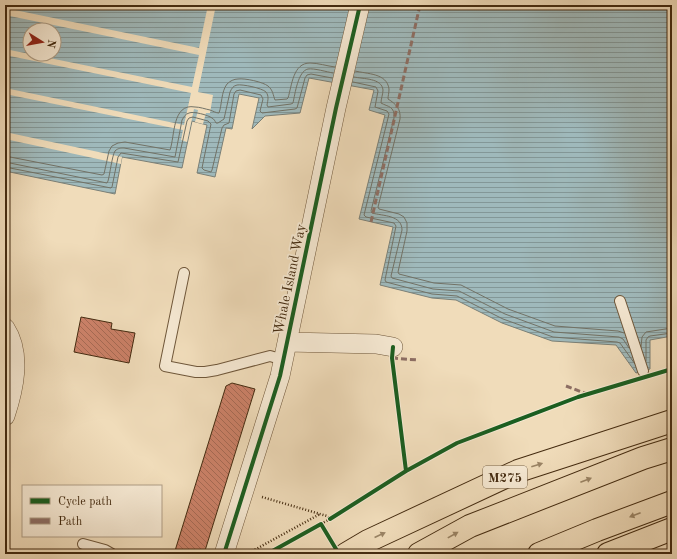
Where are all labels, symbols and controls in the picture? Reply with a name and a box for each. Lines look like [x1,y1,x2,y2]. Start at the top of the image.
north arrow [22,22,62,62]
text: N [44,38,57,49]
street label: Whale Island Way [271,222,309,336]
one-way arrow [532,462,544,468]
road number: M275 [483,466,527,488]
one-way arrow [581,477,593,483]
legend [22,485,162,537]
text: Cycle path [58,496,113,508]
one-way arrow [629,513,641,519]
text: Path [58,516,83,528]
one-way arrow [375,532,386,538]
one-way arrow [447,532,459,538]

